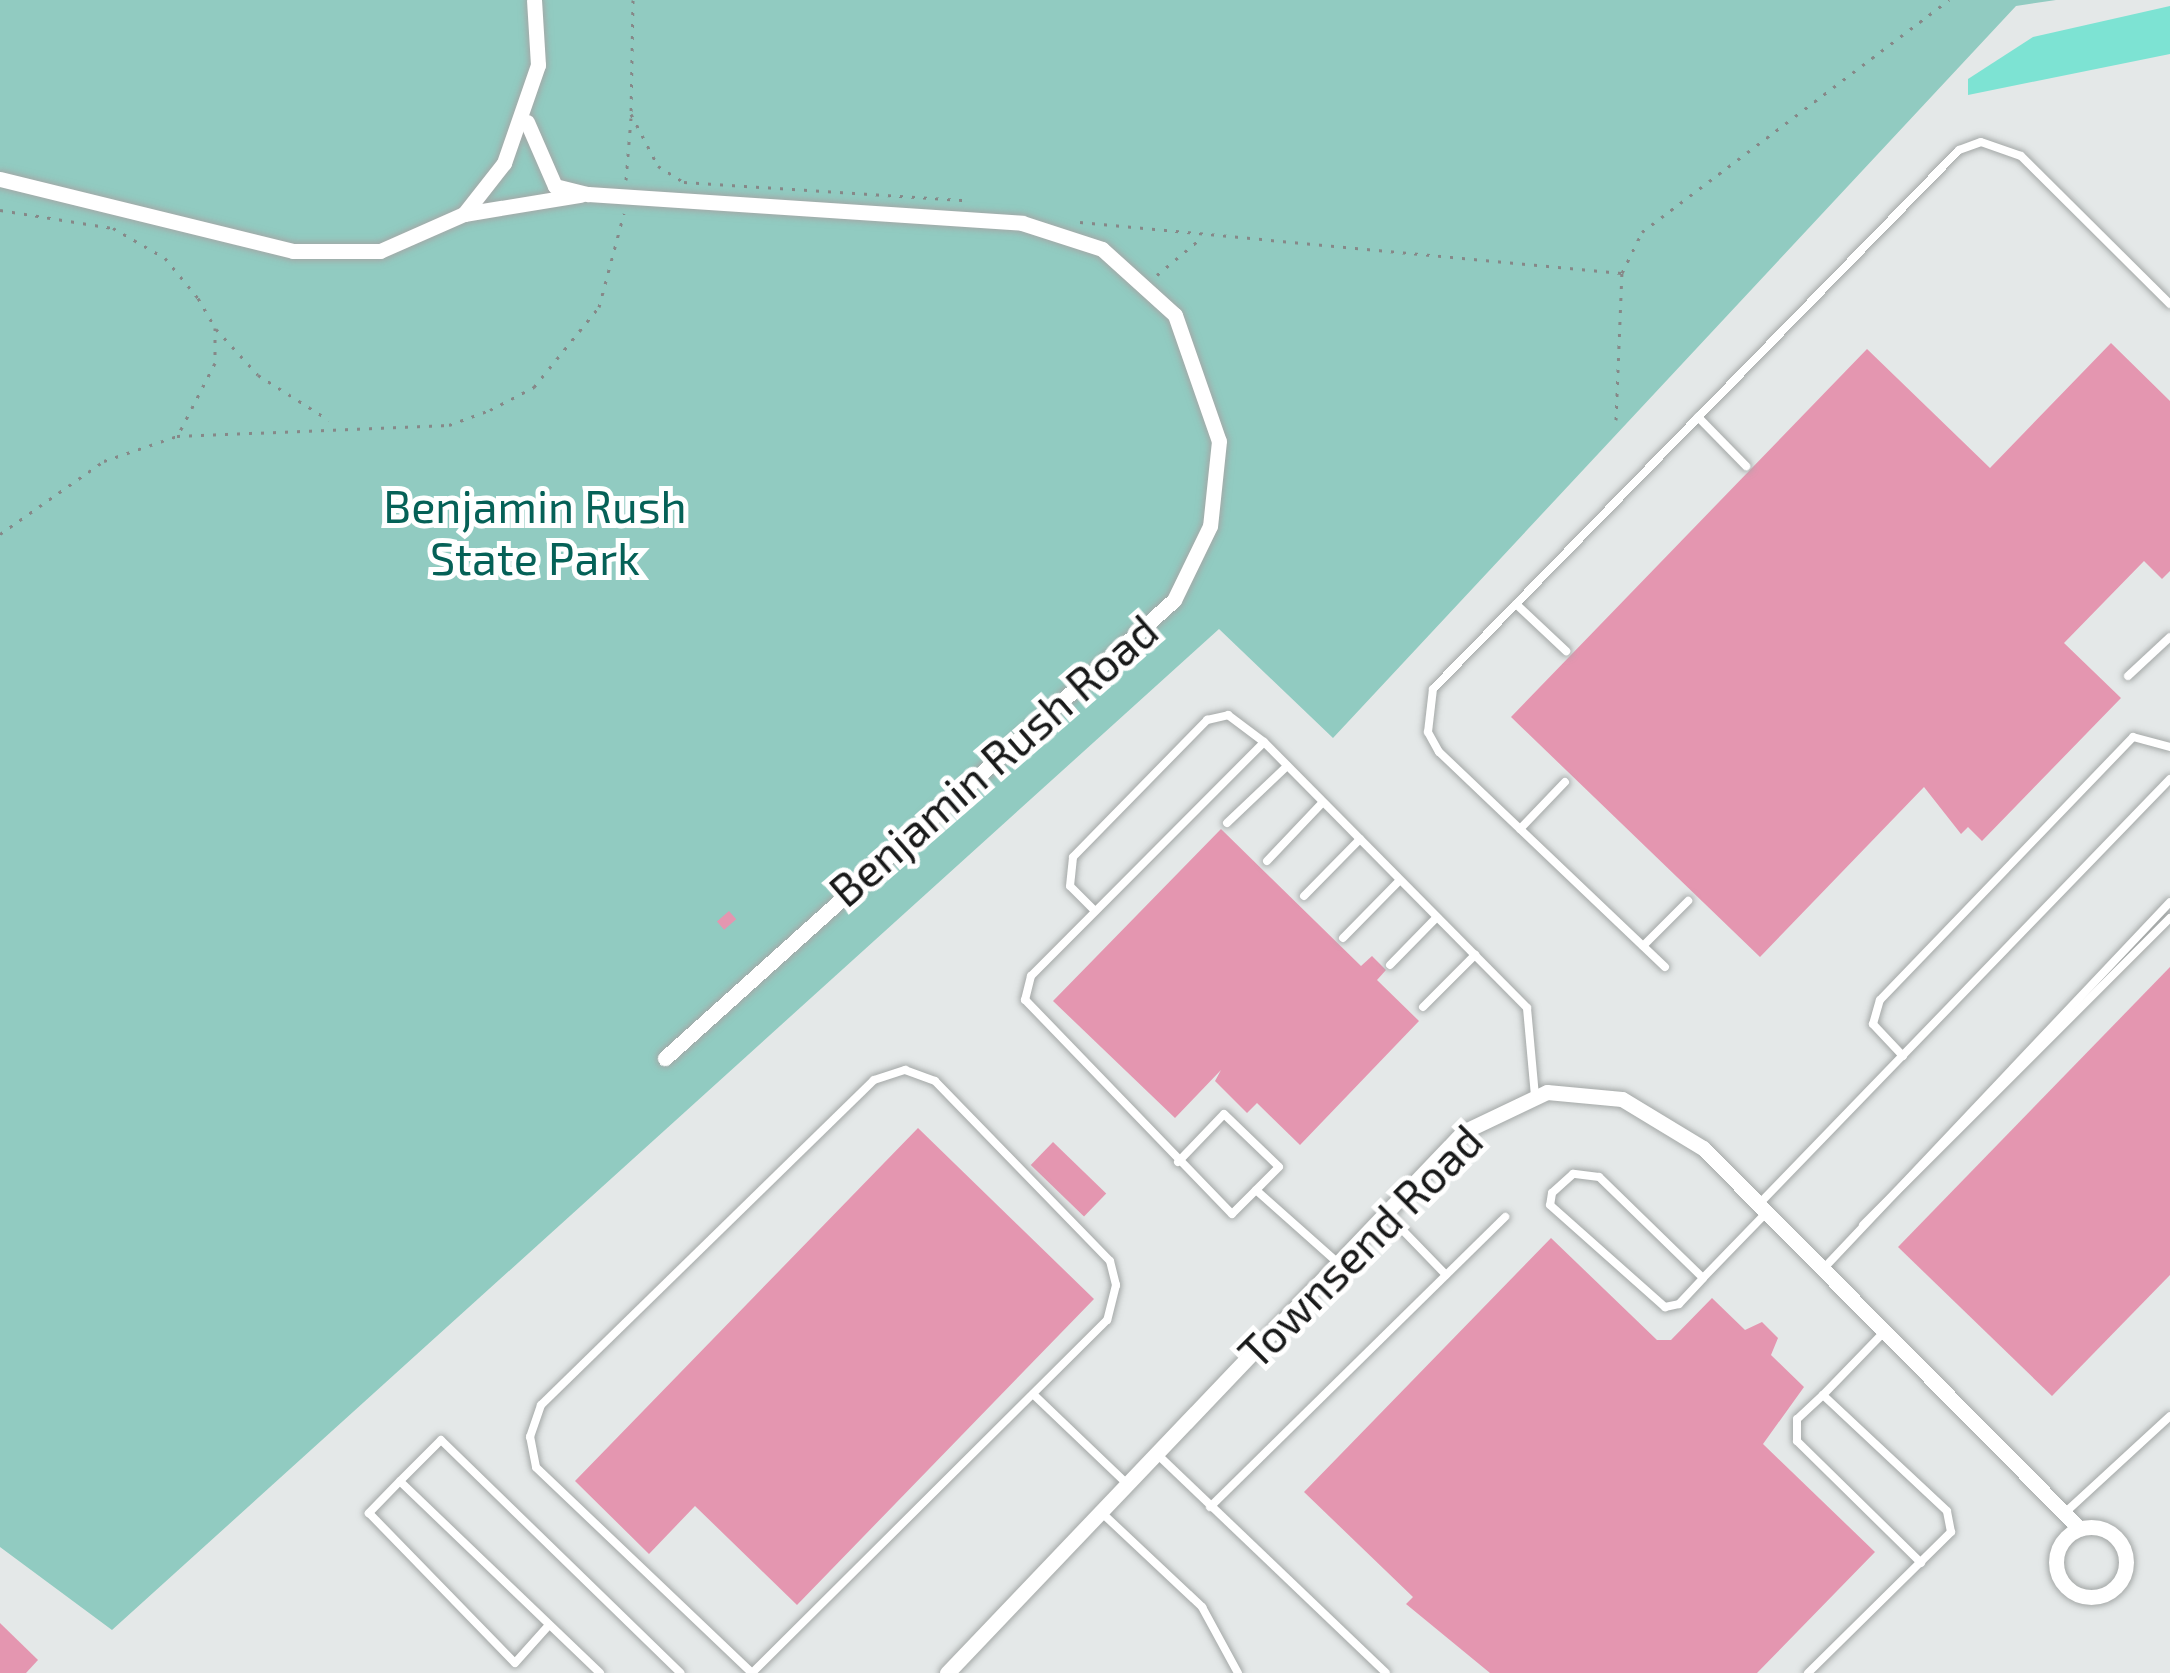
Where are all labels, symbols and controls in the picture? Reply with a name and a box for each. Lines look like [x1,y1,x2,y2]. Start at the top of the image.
park label: Benjamin Rush State Park [383,479,687,585]
street label: Benjamin Rush Road [818,603,1168,917]
street label: Townsend Road [1227,1113,1493,1379]

